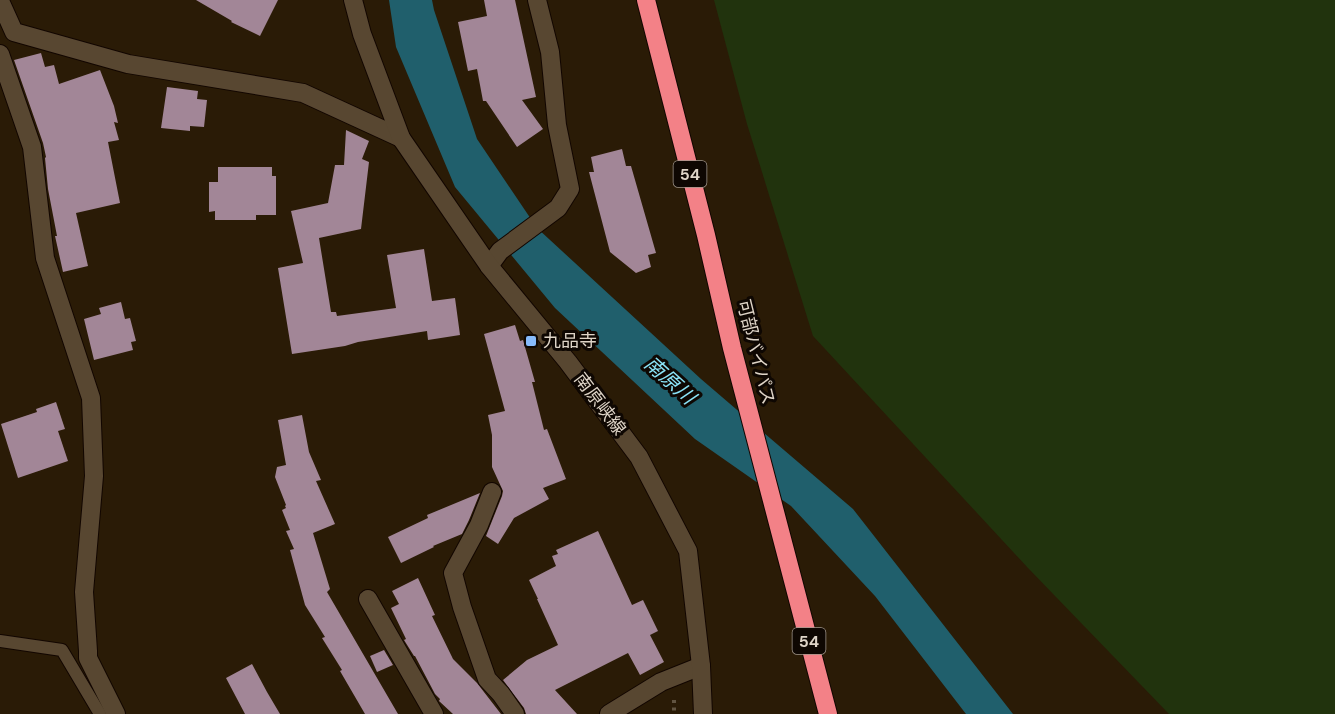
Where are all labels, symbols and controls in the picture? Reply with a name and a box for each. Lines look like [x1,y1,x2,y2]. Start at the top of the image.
road number: 54 [674,161,706,187]
street label: 可部バイパス [731,297,781,407]
place label: 九品寺 [543,329,597,353]
marker: 九品寺 [524,334,538,348]
water label: 南原川 [639,350,702,411]
street label: 南原峡線 [569,368,631,440]
road number: 54 [792,628,826,654]

